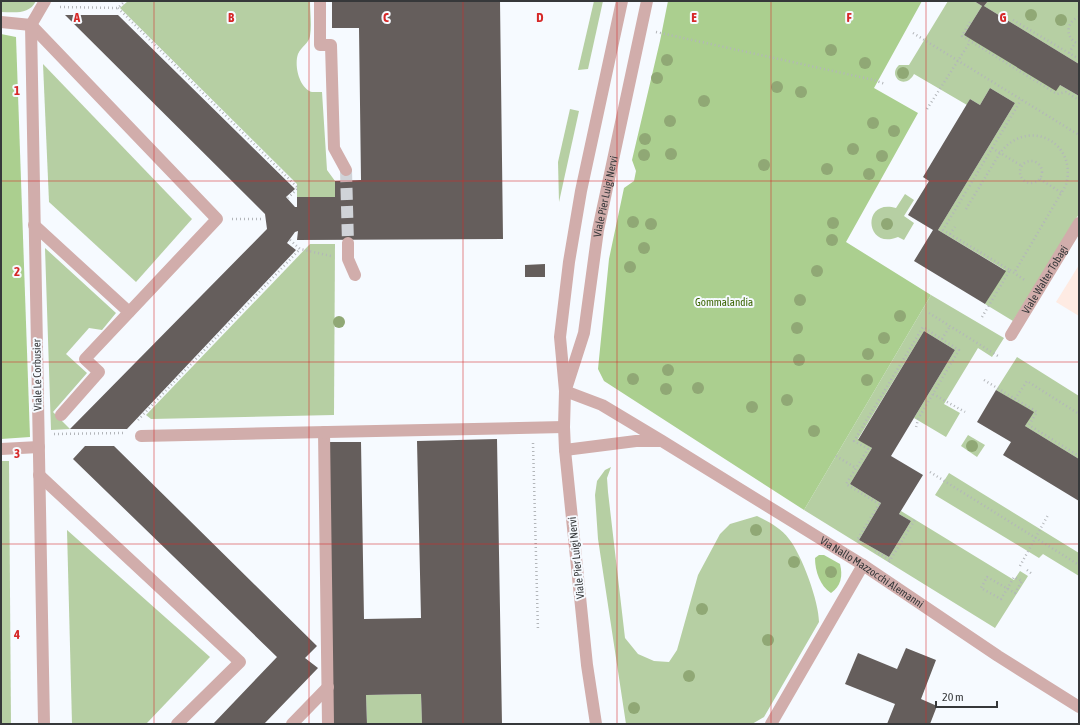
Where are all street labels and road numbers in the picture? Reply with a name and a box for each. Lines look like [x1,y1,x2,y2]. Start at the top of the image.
street label: Viale Pier Luigi Nervi [591,155,620,238]
street label: Viale Walter Tobagi [1019,243,1070,316]
street label: Viale Le Corbusier [30,338,44,411]
street label: Viale Pier Luigi Nervi [566,516,586,600]
street label: Via Nallo Mazzocchi Alemanni [818,534,926,610]

